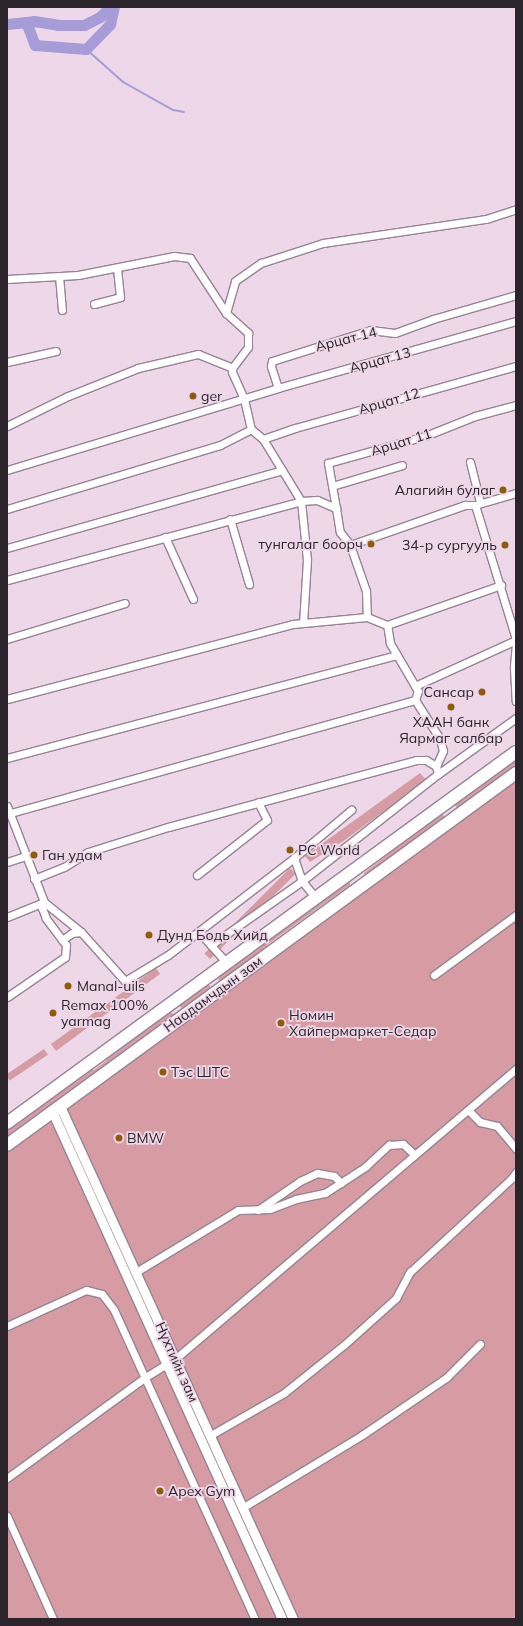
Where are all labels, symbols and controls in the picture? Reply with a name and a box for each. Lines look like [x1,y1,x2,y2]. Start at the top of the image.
street label: Арцат 14 [314,323,378,355]
street label: Арцат 13 [348,344,412,376]
street label: Арцат 12 [357,384,421,418]
place label: ger [201,388,222,404]
marker: ger [188,391,198,401]
street label: Арцат 11 [369,425,433,459]
place label: Алагийн булаг [395,482,495,498]
marker: Алагийн булаг [498,485,508,495]
place label: тунгалаг боорч [258,536,363,552]
place label: 34-р сургууль [402,537,497,553]
marker: тунгалаг боорч [366,539,376,549]
marker: 34-р сургууль [500,540,510,550]
place label: Сансар [424,684,474,700]
marker: Сансар [477,687,487,697]
marker: ХААН банк Яармаг салбар [446,702,456,712]
place label: ХААН банк Яармаг салбар [399,714,503,746]
place label: PC World [298,842,360,858]
marker: PC World [285,845,295,855]
place label: Ган удам [42,847,102,863]
marker: Ган удам [29,850,39,860]
place label: Дунд Бодь Хийд [157,927,268,943]
marker: Дунд Бодь Хийд [144,930,154,940]
street label: Наадамчдын зам [160,952,266,1036]
place label: Manal-uils [77,978,145,994]
marker: Manal-uils [62,980,74,992]
place label: Remax 100% yarmag [61,997,148,1030]
place label: Номин Хайпермаркет-Седар [289,1007,437,1040]
marker: Remax 100% yarmag [48,1008,58,1018]
marker: Номин Хайпермаркет-Седар [276,1018,286,1028]
place label: Тэс ШТС [171,1064,229,1080]
marker: Тэс ШТС [158,1067,168,1077]
place label: BMW [127,1130,164,1146]
marker: BMW [114,1133,124,1143]
street label: Нүхтийн зам [152,1319,202,1405]
place label: Apex Gym [168,1483,235,1499]
marker: Apex Gym [155,1486,165,1496]

